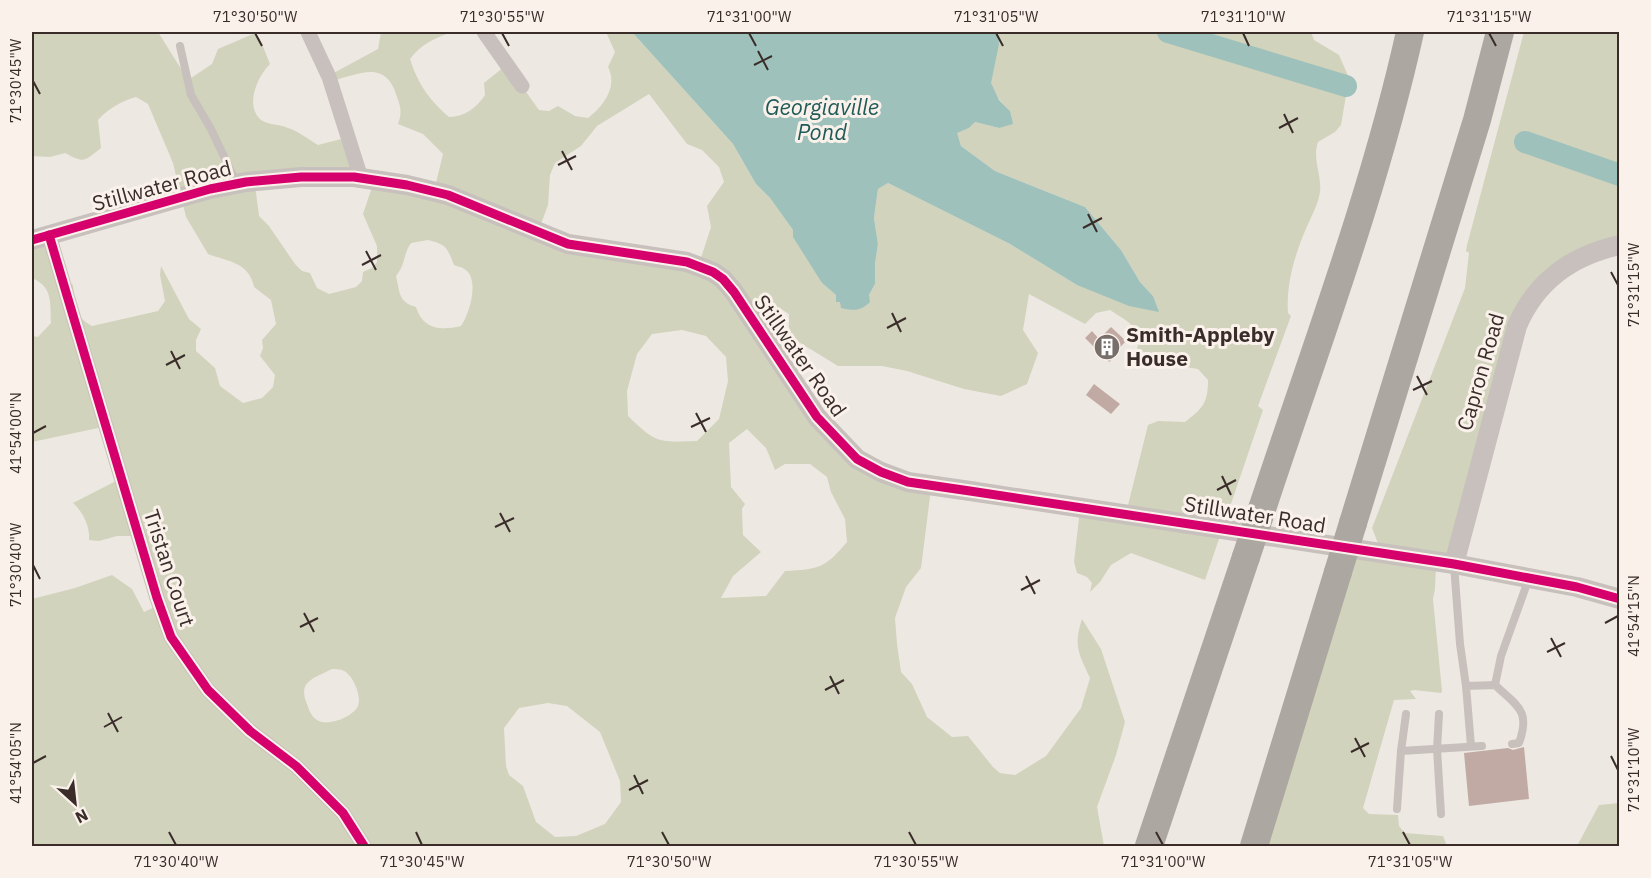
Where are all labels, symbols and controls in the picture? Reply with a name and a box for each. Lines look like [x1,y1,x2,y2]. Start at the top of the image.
text: 71°30'50"W [213,7,298,26]
text: 71°30'55"W [460,7,545,26]
text: 71°31'00"W [707,7,792,26]
text: 71°31'05"W [954,7,1039,26]
text: 71°31'10"W [1201,7,1286,26]
text: 71°31'15"W [1447,7,1532,26]
text: 71°30'45"W [6,38,25,123]
water label: Georgiaville Pond [765,92,879,146]
street label: Stillwater Road [89,153,234,217]
text: 71°31'15"W [1624,242,1643,327]
street label: Stillwater Road [748,289,853,422]
street label: Capron Road [1450,310,1510,434]
place label: Smith-Appleby House [1126,320,1275,372]
building icon: Smith-Appleby House [1092,332,1122,362]
text: 41°54'00"N [6,392,25,474]
street label: Stillwater Road [1182,489,1328,539]
street label: Tristan Court [138,506,202,630]
text: 71°30'40"W [6,522,25,607]
text: 41°54'15"N [1624,575,1643,657]
text: 41°54'05"N [6,722,25,804]
text: 71°31'10"W [1624,727,1643,812]
north arrow [45,773,105,833]
text: N [72,805,92,828]
text: 71°30'40"W [134,852,219,871]
text: 71°30'45"W [380,852,465,871]
text: 71°30'50"W [627,852,712,871]
text: 71°30'55"W [874,852,959,871]
text: 71°31'00"W [1121,852,1206,871]
text: 71°31'05"W [1368,852,1453,871]

